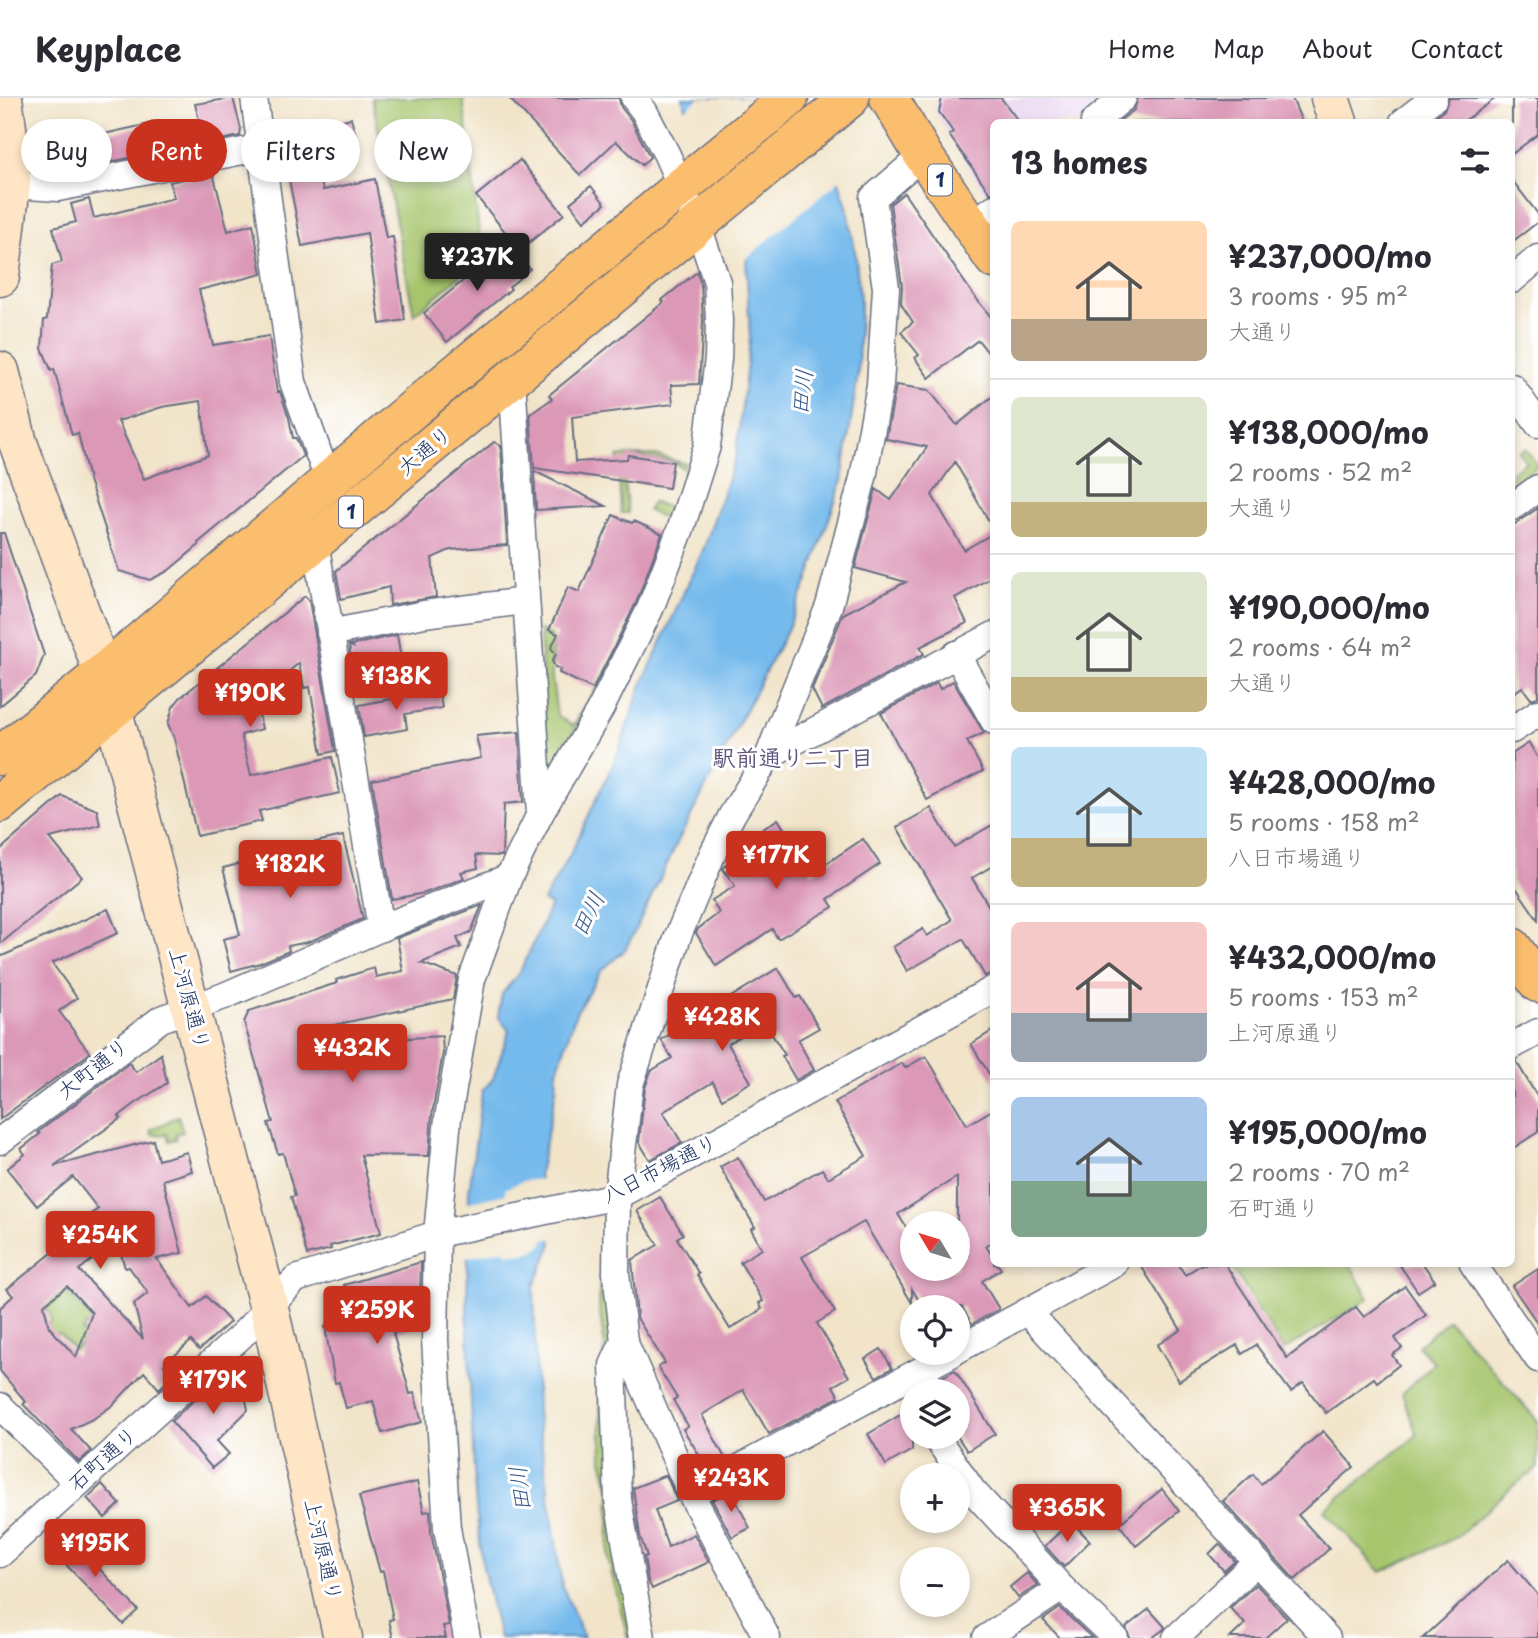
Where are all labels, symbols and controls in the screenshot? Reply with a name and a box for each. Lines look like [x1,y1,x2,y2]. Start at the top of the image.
text: Keyplace [35,23,182,73]
text: Home [1108,30,1175,66]
text: Map [1213,30,1264,66]
text: About [1302,30,1372,66]
text: Contact [1410,30,1503,66]
chip: Buy [21,119,112,182]
chip: Rent [126,119,227,182]
chip: Filters [241,119,360,182]
chip: New [374,119,472,182]
text: 13 homes [1011,139,1148,184]
icon: filters [1456,142,1494,180]
road number: 1 [928,164,952,195]
text: ¥237,000/mo [1228,233,1432,278]
pin: ¥237K [428,234,526,293]
text: ¥237K [440,238,514,273]
icon: home [1067,249,1151,333]
text: 3 rooms · 95 m² [1228,278,1408,313]
text: 大通り [1228,313,1297,348]
water label: 田川 [781,367,820,417]
text: ¥138,000/mo [1228,409,1429,454]
street label: 大通り [389,417,458,482]
icon: home [1067,425,1151,509]
text: 2 rooms · 52 m² [1228,454,1412,489]
text: 大通り [1228,489,1297,524]
road number: 1 [339,496,363,528]
text: ¥190,000/mo [1228,584,1430,629]
icon: home [1067,600,1151,684]
text: 2 rooms · 64 m² [1228,629,1412,664]
pin: ¥138K [347,652,445,712]
text: ¥138K [361,657,431,692]
text: 大通り [1228,664,1297,699]
pin: ¥190K [201,670,299,729]
text: ¥190K [214,674,286,709]
district label: 駅前通り二丁目 [713,739,874,774]
text: ¥428,000/mo [1228,759,1435,804]
icon: home [1067,775,1151,859]
text: 5 rooms · 158 m² [1228,804,1420,839]
pin: ¥177K [727,832,825,891]
text: ¥177K [742,836,810,871]
text: 八日市場通り [1228,839,1366,874]
pin: ¥182K [241,840,339,900]
text: ¥182K [255,845,325,880]
water label: 田川 [561,885,612,942]
text: ¥432,000/mo [1228,934,1436,979]
street label: 上河原通り [162,944,220,1053]
icon: home [1067,950,1151,1034]
text: 5 rooms · 153 m² [1228,979,1419,1014]
pin: ¥428K [673,993,771,1053]
text: ¥428K [683,998,761,1033]
text: 上河原通り [1228,1014,1343,1049]
pin: ¥432K [303,1024,401,1084]
street label: 大町通り [49,1029,135,1106]
text: ¥432K [313,1029,391,1064]
text: ¥195,000/mo [1228,1109,1427,1154]
street label: 八日市場通り [596,1124,722,1210]
icon: home [1067,1125,1151,1209]
text: 2 rooms · 70 m² [1228,1154,1410,1189]
text: 石町通り [1228,1189,1320,1224]
north arrow [900,1211,970,1281]
map controls [900,1211,970,1617]
pin: ¥254K [51,1212,149,1271]
text: ¥254K [62,1216,138,1251]
pin: ¥259K [328,1286,426,1346]
text: ¥259K [339,1291,415,1326]
button: locate [900,1295,970,1365]
pin: ¥179K [164,1356,262,1416]
text: ¥179K [179,1361,247,1396]
button: layers [900,1379,970,1449]
street label: 石町通り [60,1418,144,1498]
pin: ¥243K [682,1454,780,1514]
text: ¥243K [693,1459,769,1494]
button: + [900,1463,970,1533]
water label: 田川 [498,1464,539,1514]
pin: ¥365K [1018,1484,1116,1544]
text: ¥365K [1029,1489,1105,1524]
street label: 上河原通り [298,1495,352,1604]
pin: ¥195K [46,1520,144,1579]
text: ¥195K [60,1524,130,1559]
button: − [900,1547,970,1617]

